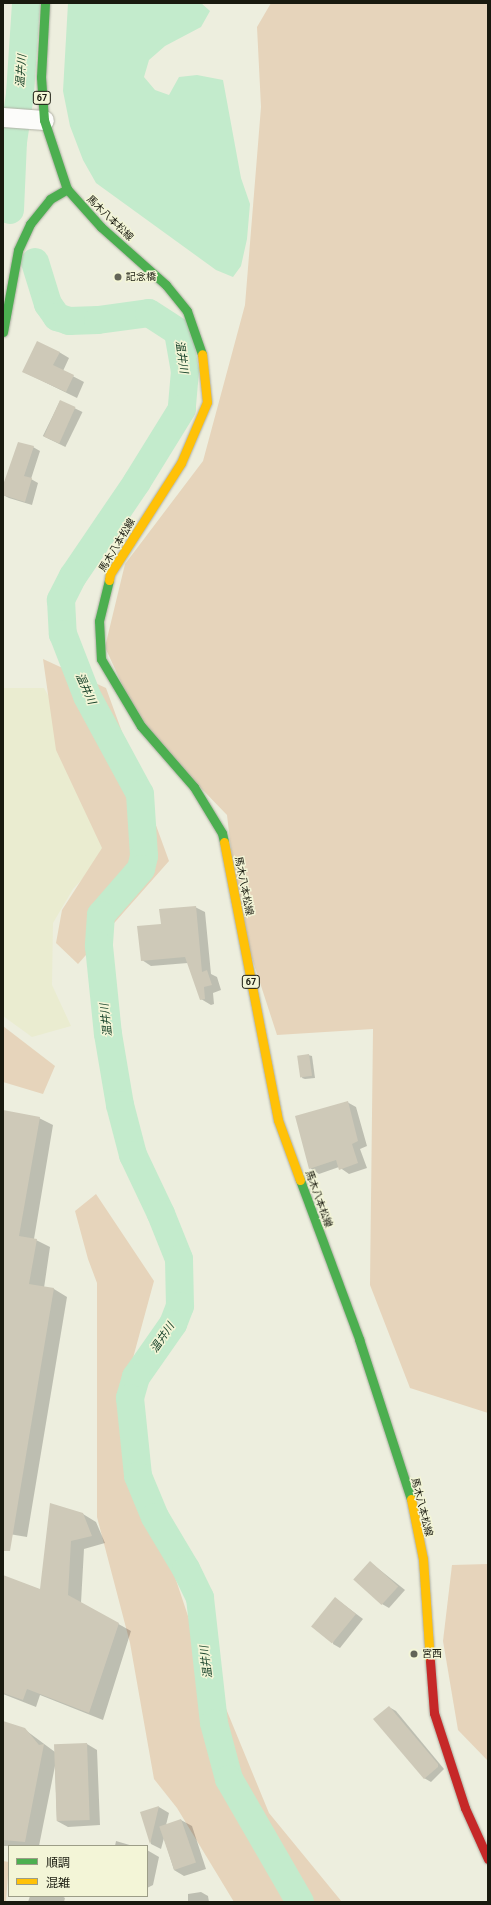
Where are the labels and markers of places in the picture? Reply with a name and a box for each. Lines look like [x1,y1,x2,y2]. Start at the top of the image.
place label: 記念橋 [126,271,156,283]
marker: 記念橋 [113,272,123,282]
place label: 宮西 [422,1648,442,1660]
marker: 宮西 [409,1649,419,1659]

